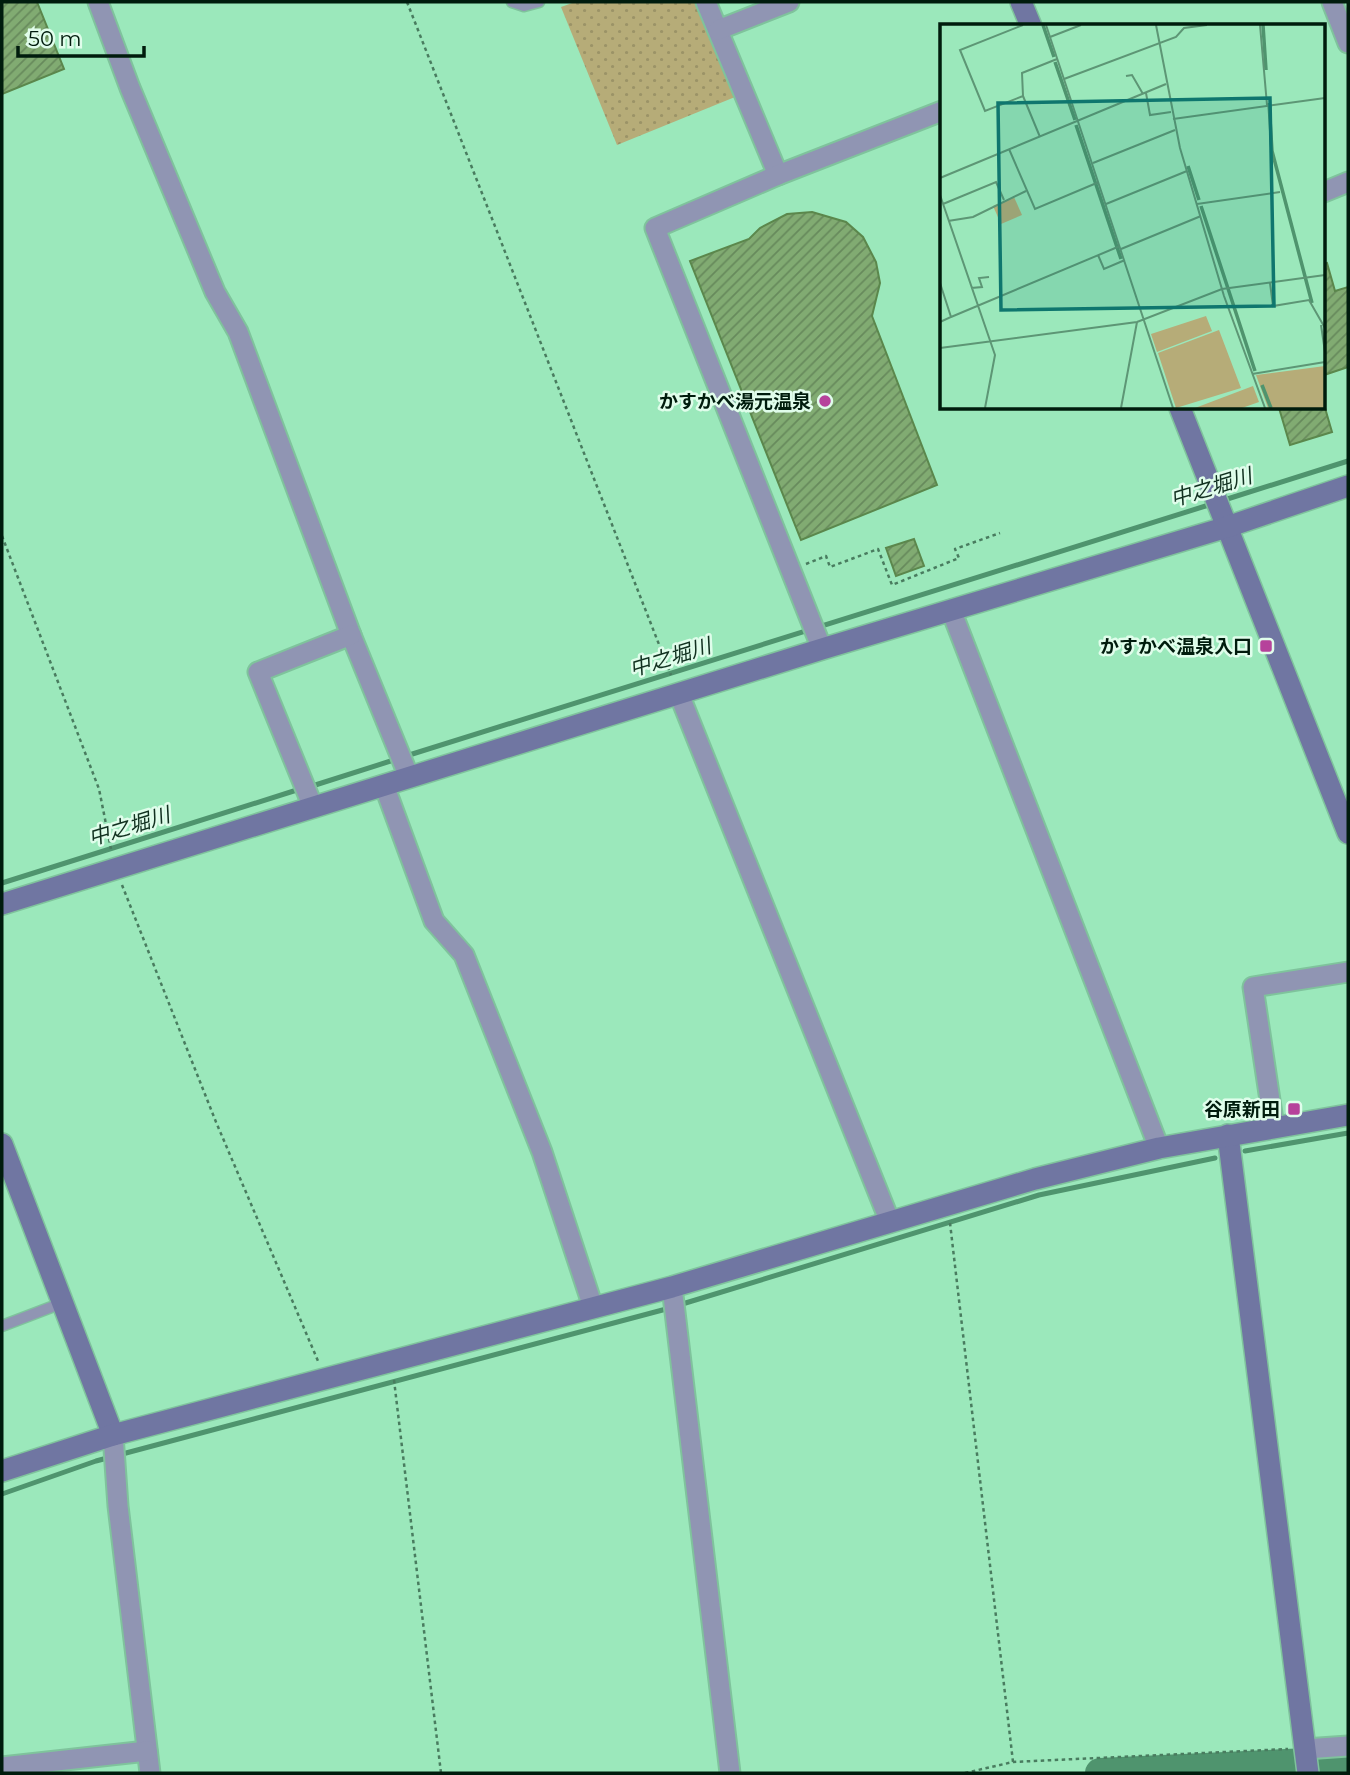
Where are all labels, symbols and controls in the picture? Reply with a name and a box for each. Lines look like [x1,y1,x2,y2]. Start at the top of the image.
scale bar [18,14,144,58]
inset map [940,24,1326,410]
text: 50 m [28,26,82,51]
place label: かすかべ湯元温泉 [659,390,811,413]
marker: かすかべ湯元温泉 [817,393,833,409]
water label: 中之堀川 [1167,462,1257,511]
water label: 中之堀川 [626,632,716,681]
place label: かすかべ温泉入口 [1100,635,1252,658]
marker: かすかべ温泉入口 [1258,638,1274,654]
water label: 中之堀川 [85,801,175,850]
place label: 谷原新田 [1204,1098,1280,1121]
marker: 谷原新田 [1286,1101,1302,1117]

